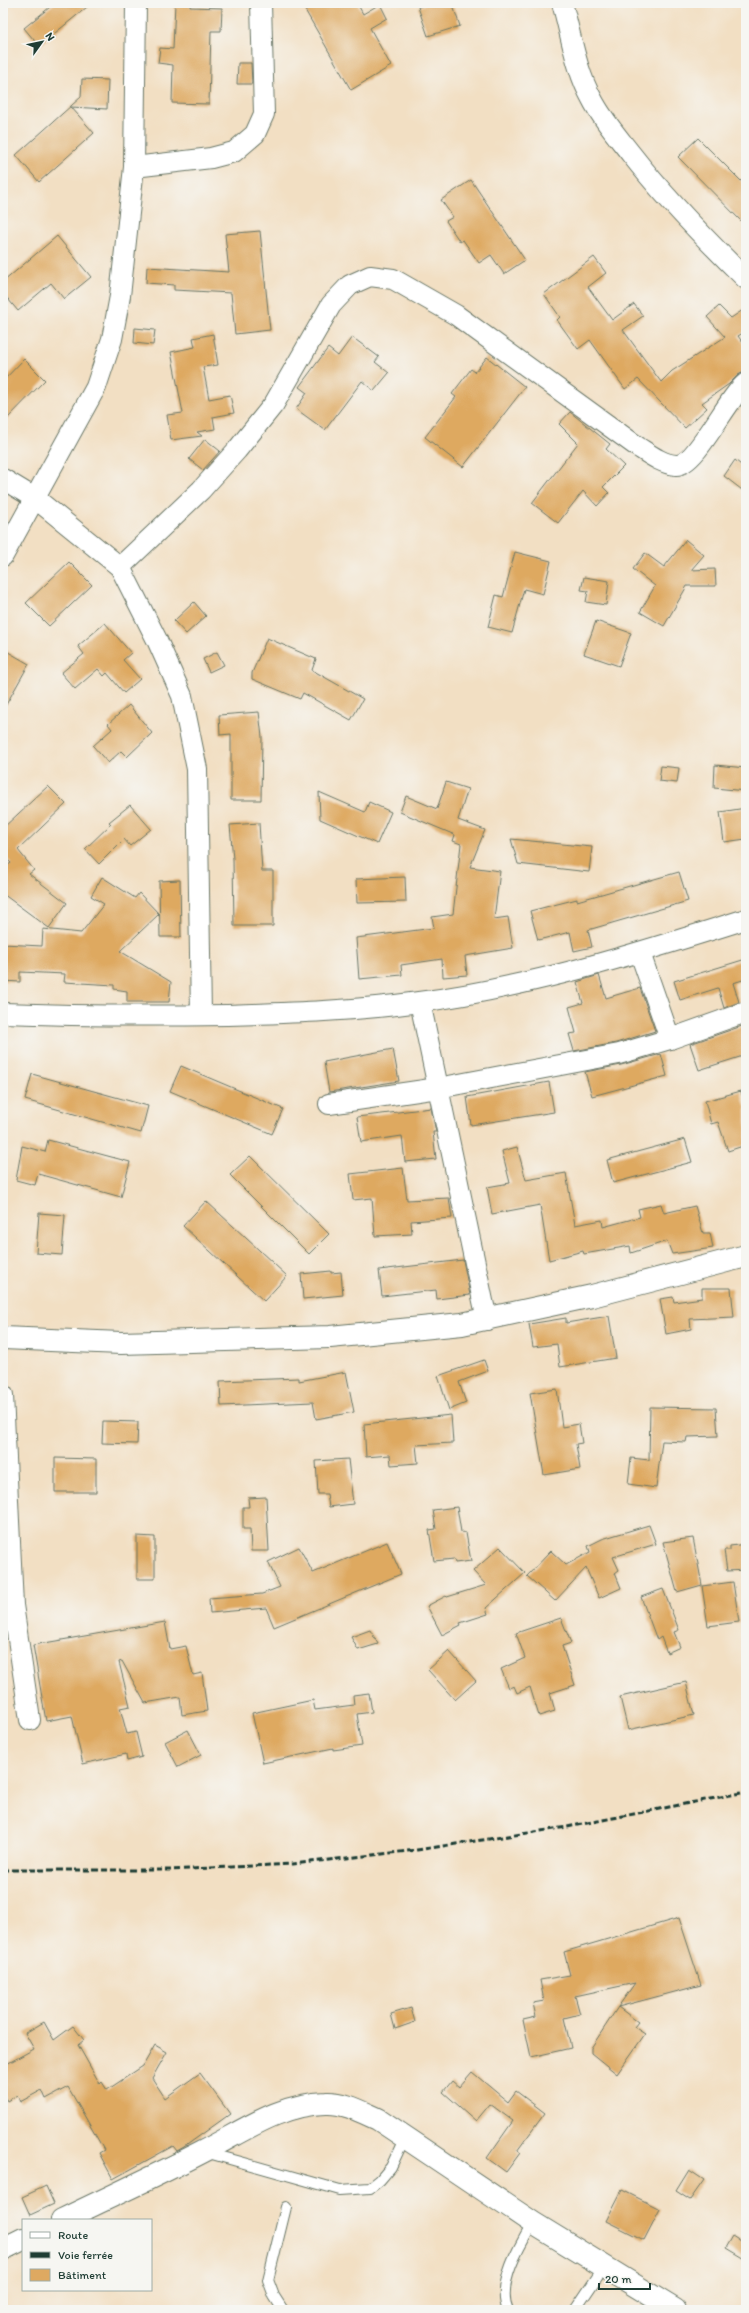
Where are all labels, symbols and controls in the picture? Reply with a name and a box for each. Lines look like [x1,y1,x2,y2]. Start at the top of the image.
north arrow [22,22,62,62]
text: N [42,30,57,43]
legend [22,2219,152,2291]
text: Route [58,2228,88,2242]
text: Voie ferrée [58,2248,113,2262]
scale bar [599,2265,650,2291]
text: Bâtiment [58,2268,107,2282]
text: 20 m [605,2272,632,2286]

